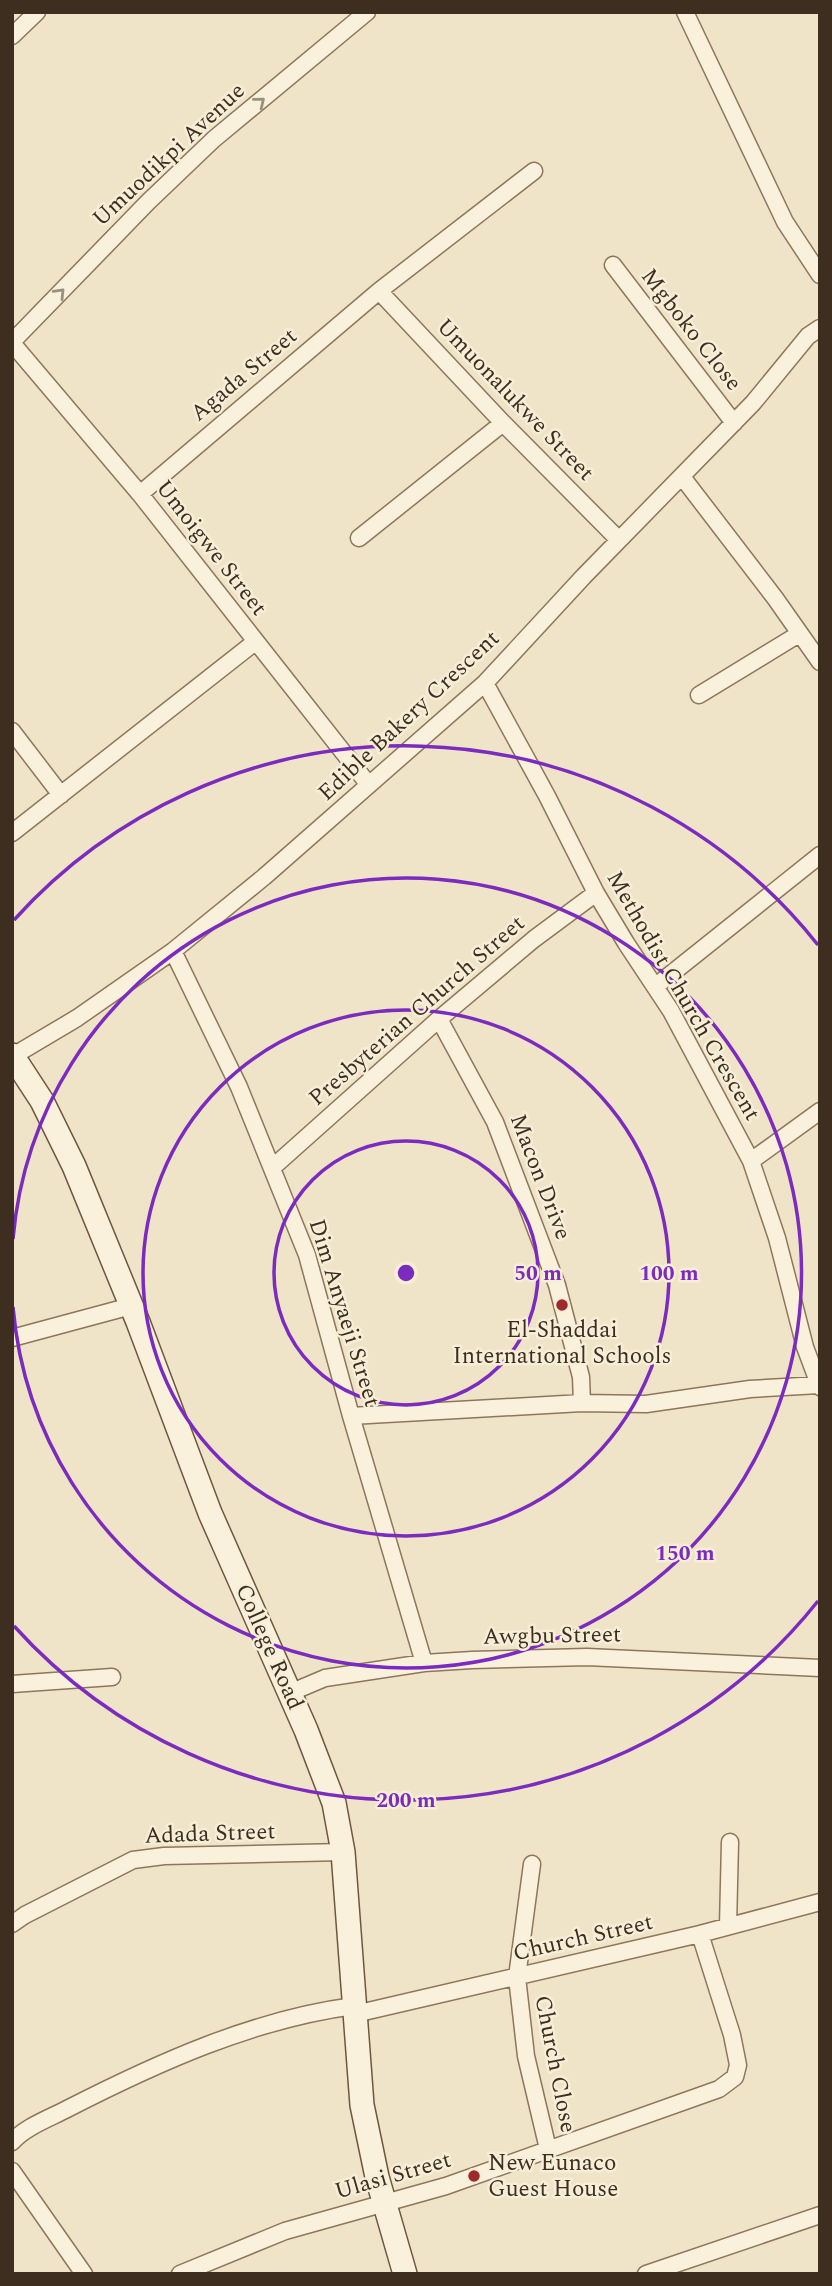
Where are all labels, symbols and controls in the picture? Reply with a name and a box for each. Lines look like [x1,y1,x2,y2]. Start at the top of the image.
street label: Umuodikpi Avenue [85,75,253,235]
one-way arrow [251,98,264,110]
street label: Mgboko Close [632,261,750,399]
one-way arrow [51,288,64,301]
street label: Umuonalukwe Street [428,311,602,489]
street label: Agada Street [183,320,305,430]
street label: Umoigwe Street [147,472,275,624]
street label: Edible Bakery Crescent [310,622,508,810]
street label: Methodist Church Crescent [597,864,769,1128]
street label: Presbyterian Church Street [301,907,533,1115]
street label: Macon Drive [500,1109,580,1245]
street label: Dim Anyaeji Street [299,1215,389,1411]
text: 50 m [514,1258,562,1290]
text: 100 m [639,1258,699,1290]
centre of rings [394,1261,418,1285]
marker: El-Shaddai International Schools [554,1297,570,1313]
place label: El-Shaddai International Schools [453,1313,671,1374]
text: 150 m [655,1538,715,1570]
street label: College Road [226,1578,312,1716]
street label: Awgbu Street [483,1617,621,1655]
text: 200 m [376,1785,436,1817]
street label: Adada Street [144,1814,276,1854]
street label: Church Street [510,1905,656,1971]
street label: Church Close [525,1992,585,2136]
street label: Ulasi Street [331,2143,455,2209]
place label: New Eunaco Guest House [488,2146,618,2207]
marker: New Eunaco Guest House [466,2168,482,2184]

